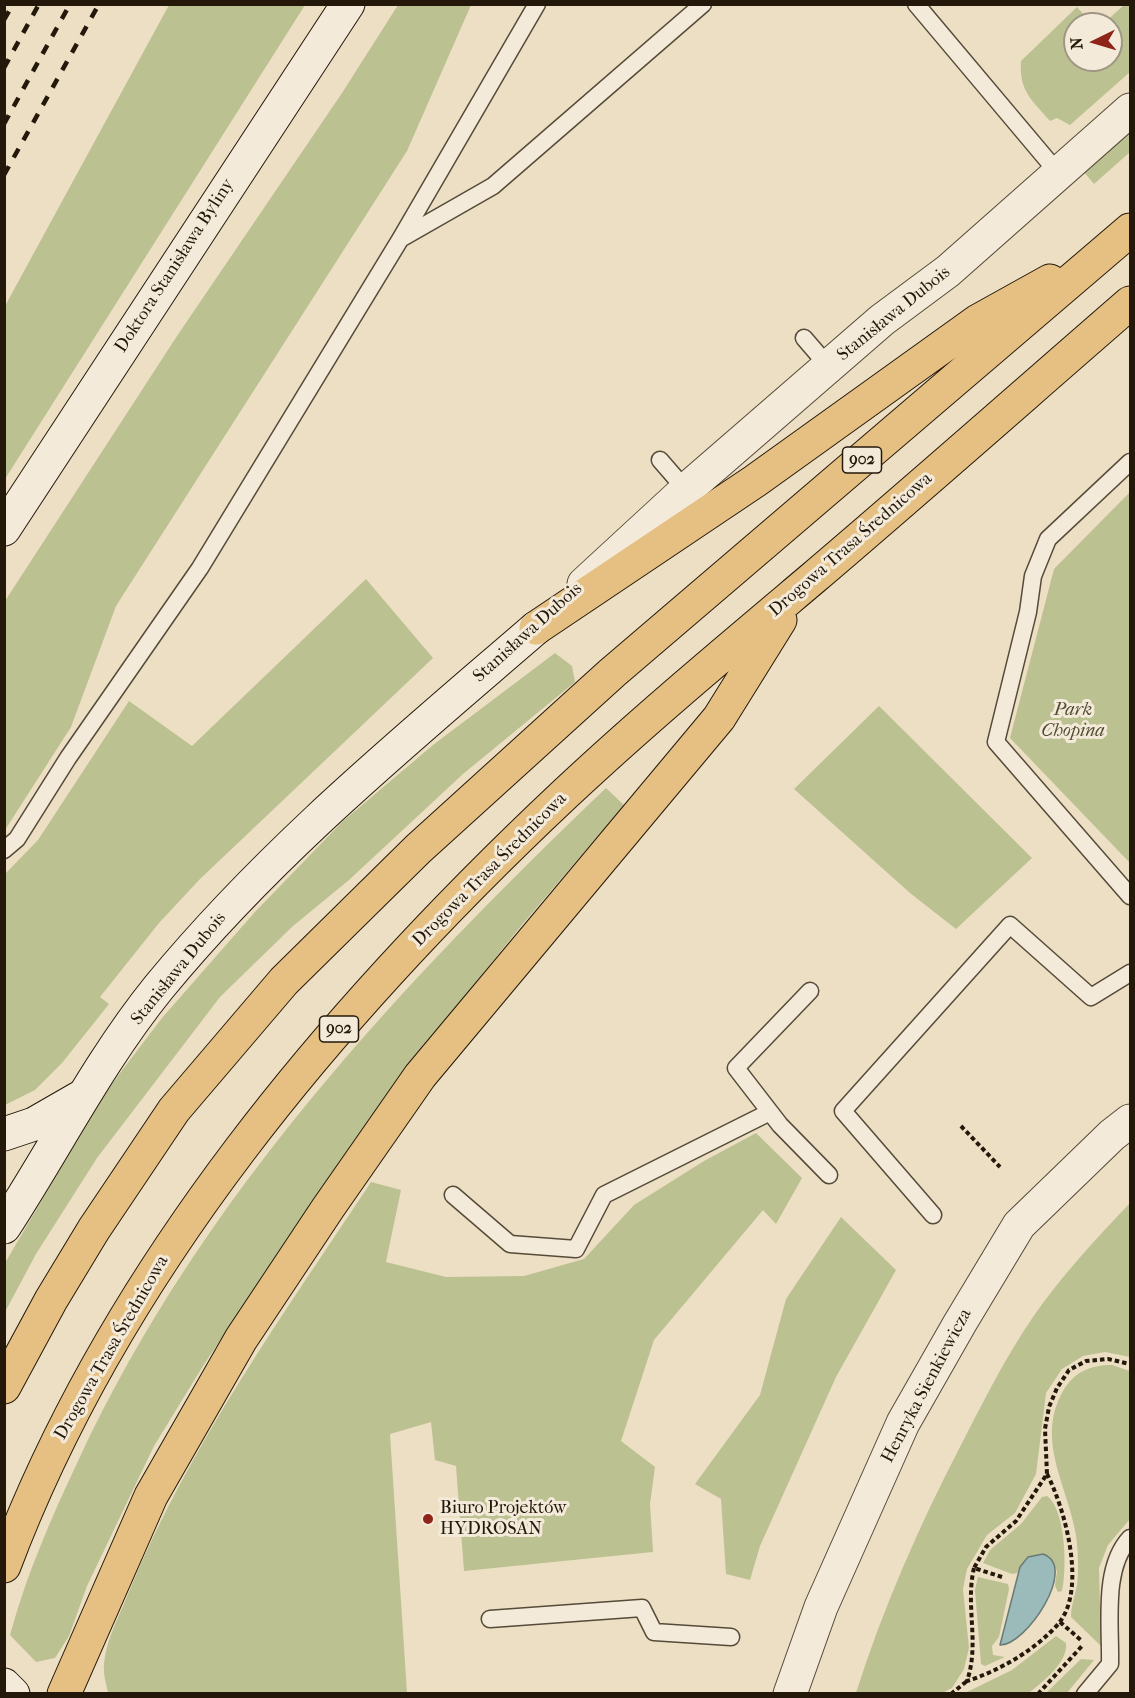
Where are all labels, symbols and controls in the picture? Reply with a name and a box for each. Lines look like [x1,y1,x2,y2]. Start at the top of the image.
north arrow [1063,12,1123,72]
text: N [1067,37,1087,50]
street label: Doktora Stanisława Byliny [111,175,239,357]
street label: Stanisława Dubois [833,262,955,366]
road number: 902 [842,447,882,473]
street label: Drogowa Trasa Średnicowa [765,468,937,622]
street label: Stanisława Dubois [469,578,587,688]
park label: Park Chopina [1041,700,1105,742]
street label: Drogowa Trasa Średnicowa [408,788,572,952]
street label: Stanisława Dubois [127,908,231,1030]
road number: 902 [320,1016,358,1042]
street label: Drogowa Trasa Średnicowa [50,1252,174,1444]
street label: Henryka Sienkiewicza [877,1305,977,1467]
place label: Biuro Projektów HYDROSAN [440,1498,566,1540]
marker: Biuro Projektów HYDROSAN [421,1512,435,1526]

